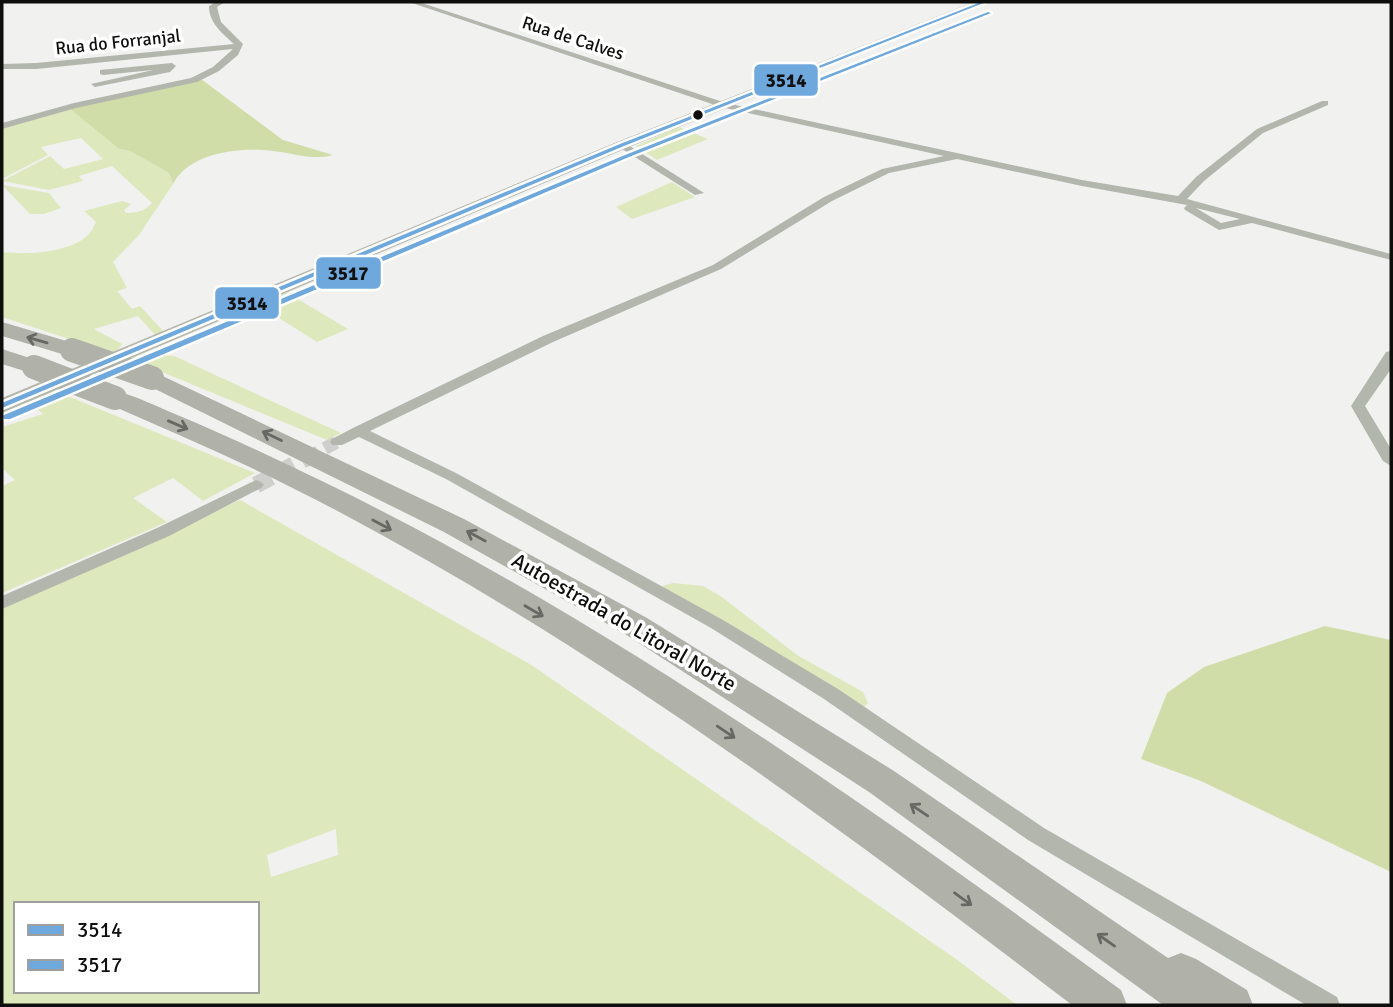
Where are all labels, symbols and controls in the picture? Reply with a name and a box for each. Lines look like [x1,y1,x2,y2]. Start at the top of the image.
street label: Rua de Calves [519,11,627,65]
street label: Rua do Forranjal [54,24,182,60]
line badge: 3514 [753,63,819,97]
text: 3514 [765,69,807,93]
unlabelled marker [691,108,705,122]
line badge: 3517 [315,256,382,290]
text: 3517 [327,262,369,286]
line badge: 3514 [214,286,280,320]
text: 3514 [226,292,268,316]
one-way arrow [26,332,48,345]
one-way arrow [167,419,188,432]
one-way arrow [262,429,283,442]
one-way arrow [371,519,392,532]
one-way arrow [466,529,487,543]
street label: Autoestrada do Litoral Norte [507,547,741,697]
one-way arrow [523,604,543,618]
one-way arrow [716,725,735,739]
one-way arrow [910,803,930,817]
one-way arrow [953,891,972,906]
legend [14,902,259,993]
text: 3514 [77,917,122,943]
one-way arrow [1097,933,1116,947]
text: 3517 [77,952,122,978]

